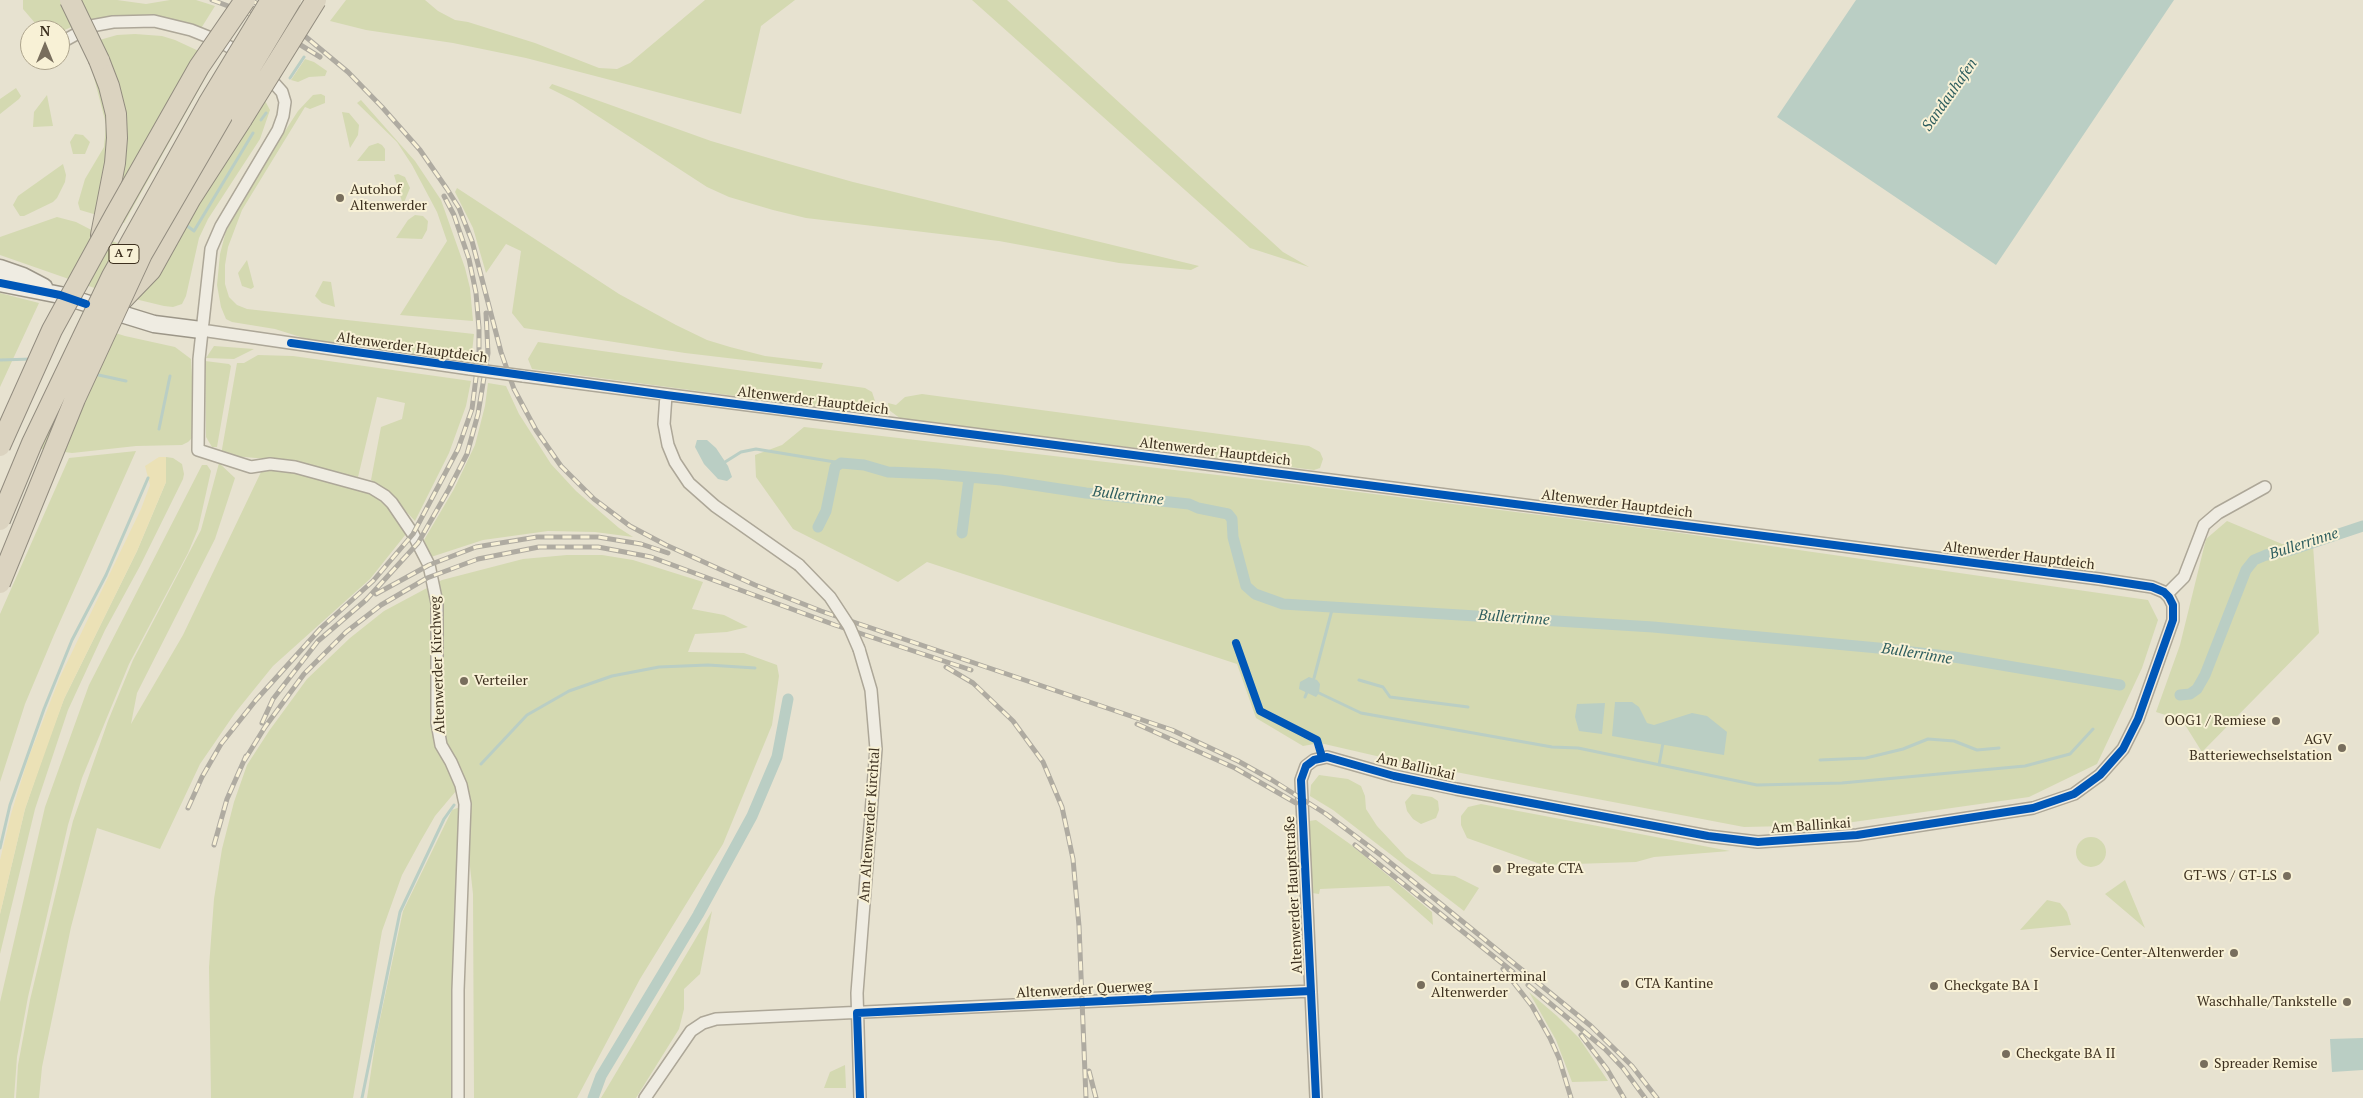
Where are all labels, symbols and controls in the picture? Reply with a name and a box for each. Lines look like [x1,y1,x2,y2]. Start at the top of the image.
north arrow [20,20,70,70]
text: N [40,21,50,40]
water label: Sandauhafen [1919,55,1981,135]
place label: Autohof Altenwerder [350,182,427,214]
marker: Autohof Altenwerder [334,192,346,204]
road number: A 7 [109,244,139,264]
street label: Altenwerder Hauptdeich [335,329,489,367]
street label: Altenwerder Hauptdeich [736,383,890,419]
street label: Altenwerder Hauptdeich [1138,434,1292,470]
water label: Bullerrinne [1091,483,1165,509]
street label: Altenwerder Hauptdeich [1540,486,1694,522]
water label: Bullerrinne [2267,524,2341,564]
street label: Altenwerder Hauptdeich [1942,538,2096,574]
street label: Altenwerder Kirchweg [427,596,449,734]
water label: Bullerrinne [1478,607,1550,629]
water label: Bullerrinne [1880,640,1954,668]
place label: Verteiler [474,673,528,689]
marker: Verteiler [458,675,470,687]
place label: OOG1 / Remiese [2164,713,2266,729]
marker: OOG1 / Remiese [2270,715,2282,727]
place label: AGV Batteriewechselstation [2189,732,2332,764]
marker: AGV Batteriewechselstation [2336,742,2348,754]
street label: Am Altenwerder Kirchtal [856,747,884,903]
street label: Am Ballinkai [1375,750,1457,784]
street label: Am Ballinkai [1770,815,1852,837]
street label: Altenwerder Hauptstraße [1281,816,1307,974]
place label: Pregate CTA [1507,861,1584,877]
marker: Pregate CTA [1491,863,1503,875]
place label: GT-WS / GT-LS [2184,868,2277,884]
marker: GT-WS / GT-LS [2281,870,2293,882]
place label: Service-Center-Altenwerder [2050,945,2224,961]
marker: Service-Center-Altenwerder [2228,947,2240,959]
place label: Containerterminal Altenwerder [1431,969,1546,1002]
place label: CTA Kantine [1635,976,1713,992]
street label: Altenwerder Querweg [1016,978,1152,1002]
marker: CTA Kantine [1619,978,1631,990]
place label: Checkgate BA I [1944,978,2038,994]
marker: Containerterminal Altenwerder [1415,979,1427,991]
marker: Checkgate BA I [1928,980,1940,992]
place label: Waschhalle/Tankstelle [2197,994,2337,1010]
marker: Waschhalle/Tankstelle [2341,996,2353,1008]
place label: Checkgate BA II [2016,1046,2115,1062]
marker: Checkgate BA II [2000,1048,2012,1060]
place label: Spreader Remise [2214,1056,2318,1072]
marker: Spreader Remise [2198,1058,2210,1070]

